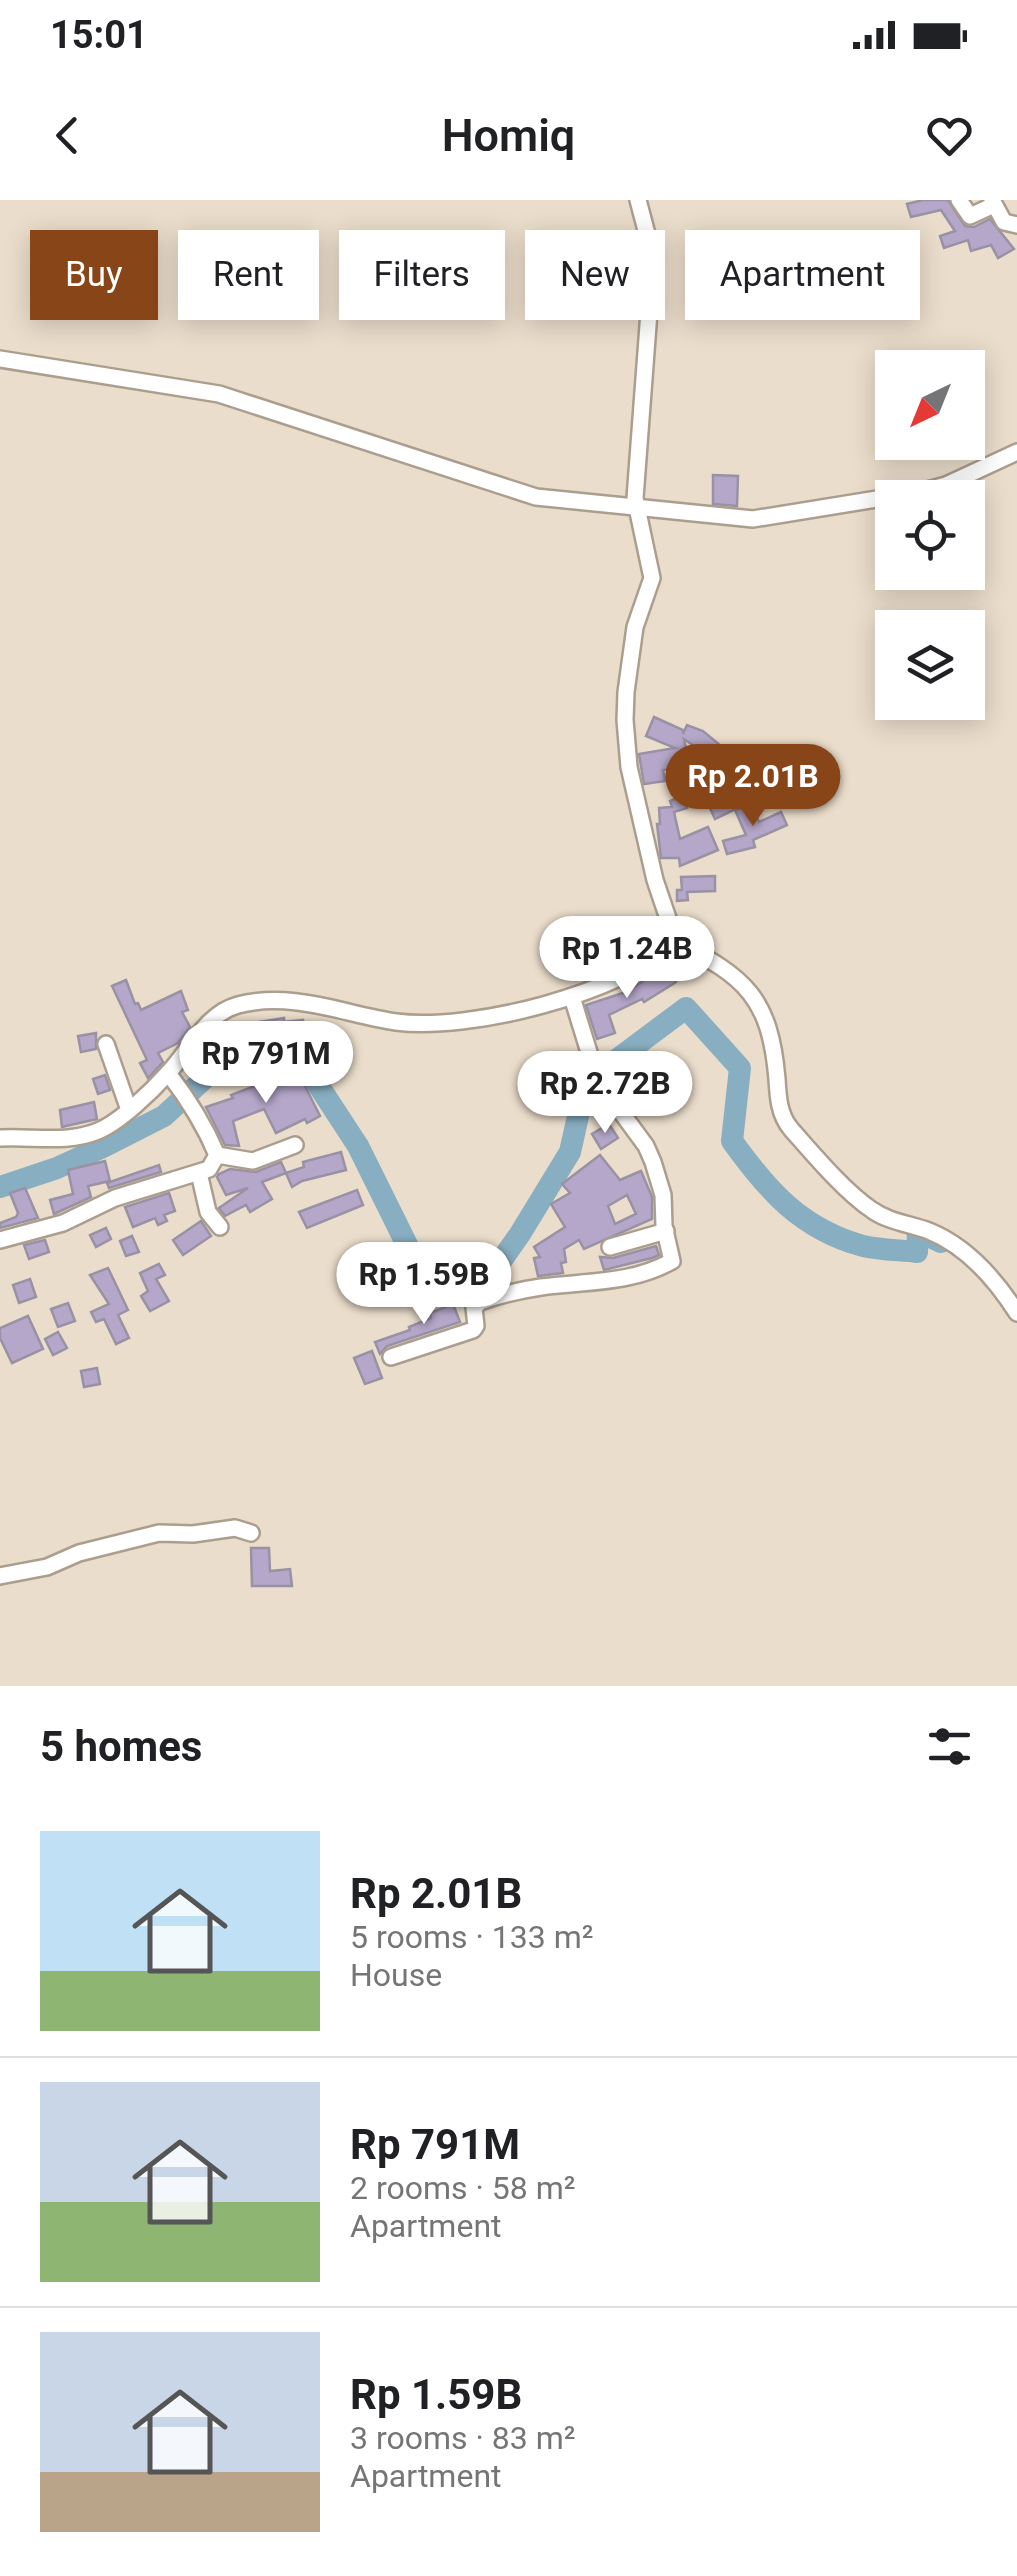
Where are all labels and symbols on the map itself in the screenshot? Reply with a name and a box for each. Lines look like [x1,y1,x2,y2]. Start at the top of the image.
north arrow [875,350,985,460]
pin: Rp 2.01B [650,744,856,829]
pin: Rp 1.24B [524,916,730,1001]
pin: Rp 791M [174,1021,358,1106]
pin: Rp 2.72B [502,1051,708,1136]
pin: Rp 1.59B [321,1242,527,1327]

